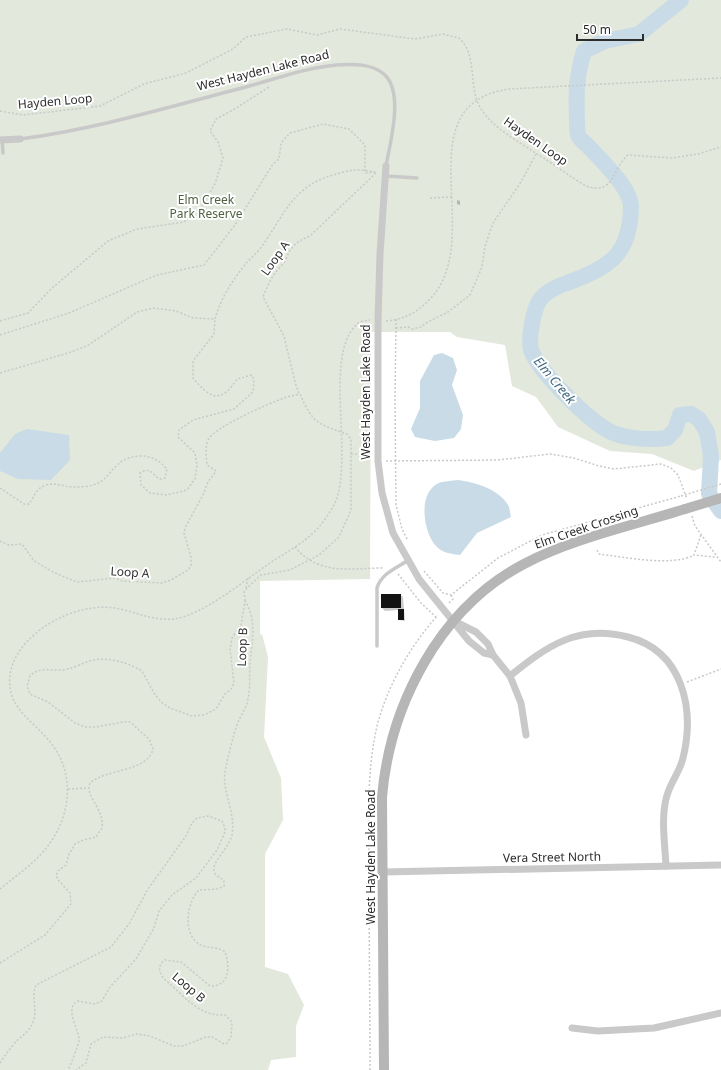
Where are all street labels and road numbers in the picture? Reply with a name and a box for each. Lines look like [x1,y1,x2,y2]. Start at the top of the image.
street label: West Hayden Lake Road [195,45,331,95]
street label: Hayden Loop [17,89,93,113]
street label: Hayden Loop [501,113,571,169]
street label: Loop A [257,237,294,279]
street label: West Hayden Lake Road [357,324,374,460]
street label: Elm Creek Crossing [532,501,640,553]
street label: Loop A [110,562,150,582]
street label: Loop B [233,627,251,667]
street label: West Hayden Lake Road [362,789,379,925]
street label: Vera Street North [503,848,601,866]
street label: Loop B [169,968,210,1006]

